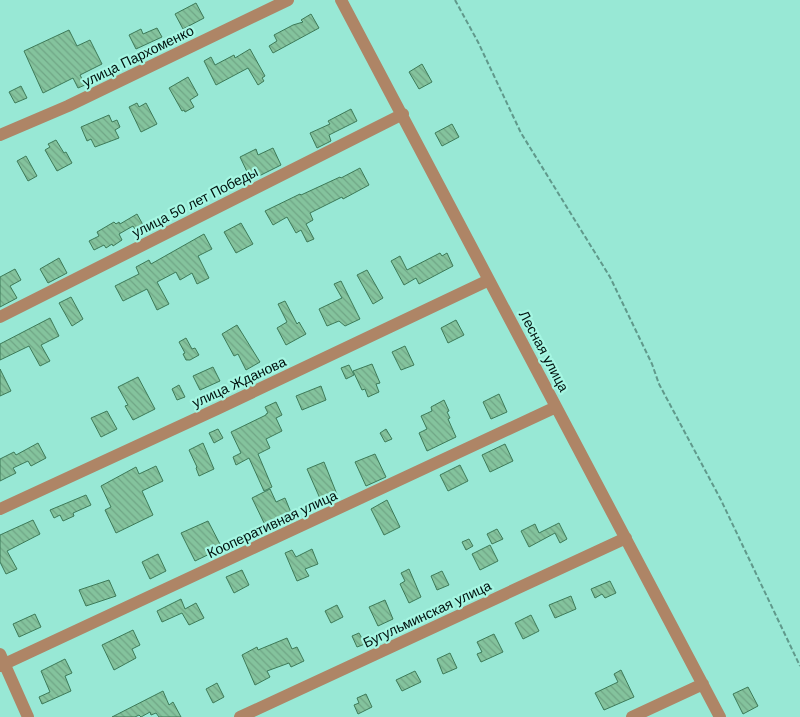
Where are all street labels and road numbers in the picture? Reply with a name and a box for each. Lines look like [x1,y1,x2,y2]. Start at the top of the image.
street label: улица Пархоменко [80,22,196,90]
street label: улица 50 лет Победы [129,163,261,241]
street label: Лесная улица [516,308,572,394]
street label: улица Жданова [189,353,289,411]
street label: Кооперативная улица [204,487,340,561]
street label: Бугульминская улица [360,577,494,651]

